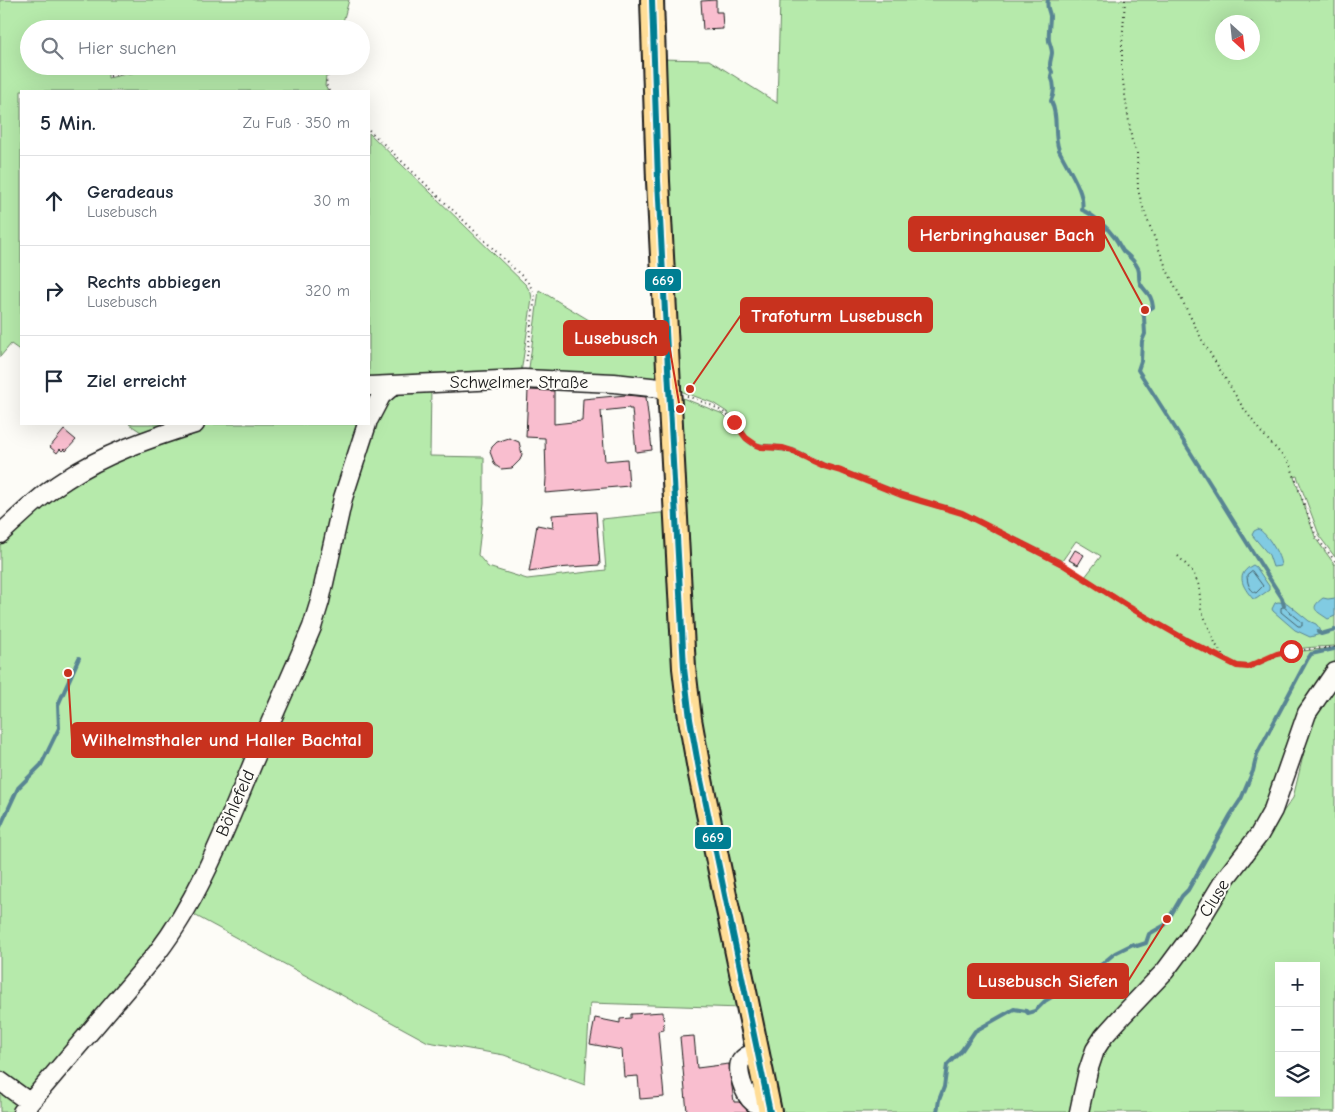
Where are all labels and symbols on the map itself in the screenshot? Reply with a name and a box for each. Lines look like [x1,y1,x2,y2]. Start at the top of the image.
north arrow [1215,15,1260,60]
callout: Herbringhauser Bach [909,217,1104,251]
text: Herbringhauser Bach [919,224,1095,246]
line badge: 669 [644,268,682,292]
text: 669 [652,272,674,289]
callout: Trafoturm Lusebusch [741,298,932,332]
text: Trafoturm Lusebusch [751,305,923,327]
callout: Lusebusch [564,321,668,355]
text: Lusebusch [574,327,658,349]
street label: Schwelmer Straße [450,372,588,393]
route end [723,411,746,434]
route start [1280,640,1303,663]
callout: Wilhelmsthaler und Haller Bachtal [72,723,372,757]
text: Wilhelmsthaler und Haller Bachtal [82,729,362,751]
street label: Böhlefeld [212,767,259,840]
line badge: 669 [694,826,732,850]
text: 669 [702,829,724,846]
street label: Cluse [1195,875,1234,921]
callout: Lusebusch Siefen [968,964,1128,998]
text: Lusebusch Siefen [978,970,1118,992]

